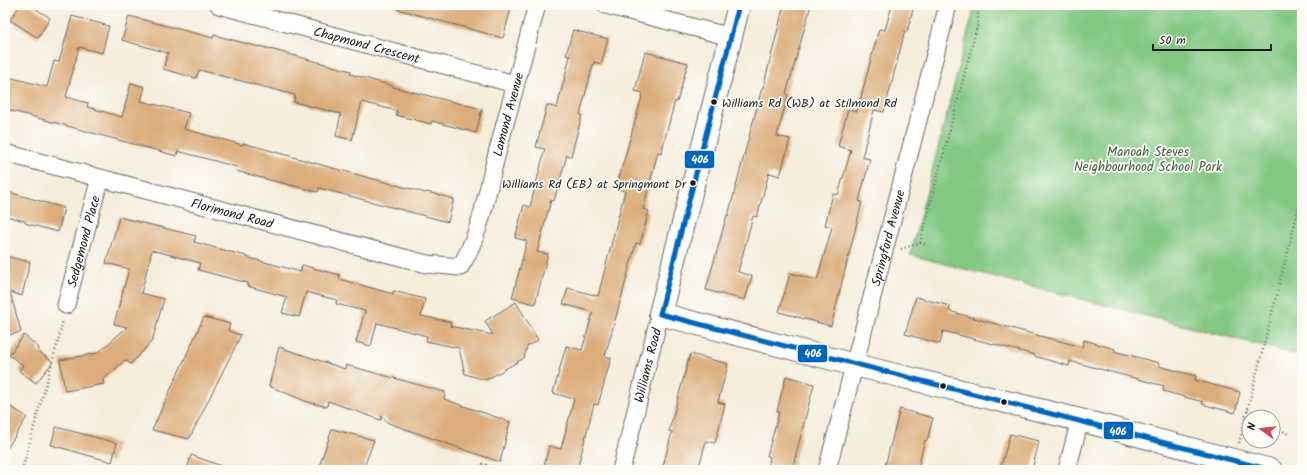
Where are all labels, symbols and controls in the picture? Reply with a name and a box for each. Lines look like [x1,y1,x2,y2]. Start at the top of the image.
street label: Chapmond Crescent [311,22,423,70]
scale bar [1153,26,1271,52]
text: 50 m [1159,31,1186,50]
street label: Lamond Avenue [488,70,530,159]
place label: Williams Rd (WB) at Stilmond Rd [722,94,898,113]
marker: Williams Rd (WB) at Stilmond Rd [709,97,719,107]
park label: Manoah Steves Neighbourhood School Park [1074,142,1223,178]
line badge: 406 [684,150,715,169]
text: 406 [691,151,709,169]
place label: Williams Rd (EB) at Springmont Dr [502,175,687,194]
marker: Williams Rd (EB) at Springmont Dr [688,178,698,188]
street label: Springford Avenue [866,188,912,289]
street label: Sedgemond Place [62,193,107,290]
street label: Florimond Road [188,193,276,235]
street label: Williams Road [629,326,668,405]
line badge: 406 [797,344,828,363]
text: 406 [804,345,822,363]
unlabelled marker [938,381,948,391]
unlabelled marker [999,397,1009,407]
north arrow [1241,409,1281,449]
line badge: 406 [1103,421,1134,440]
text: N [1243,421,1262,432]
text: 406 [1109,423,1127,441]

